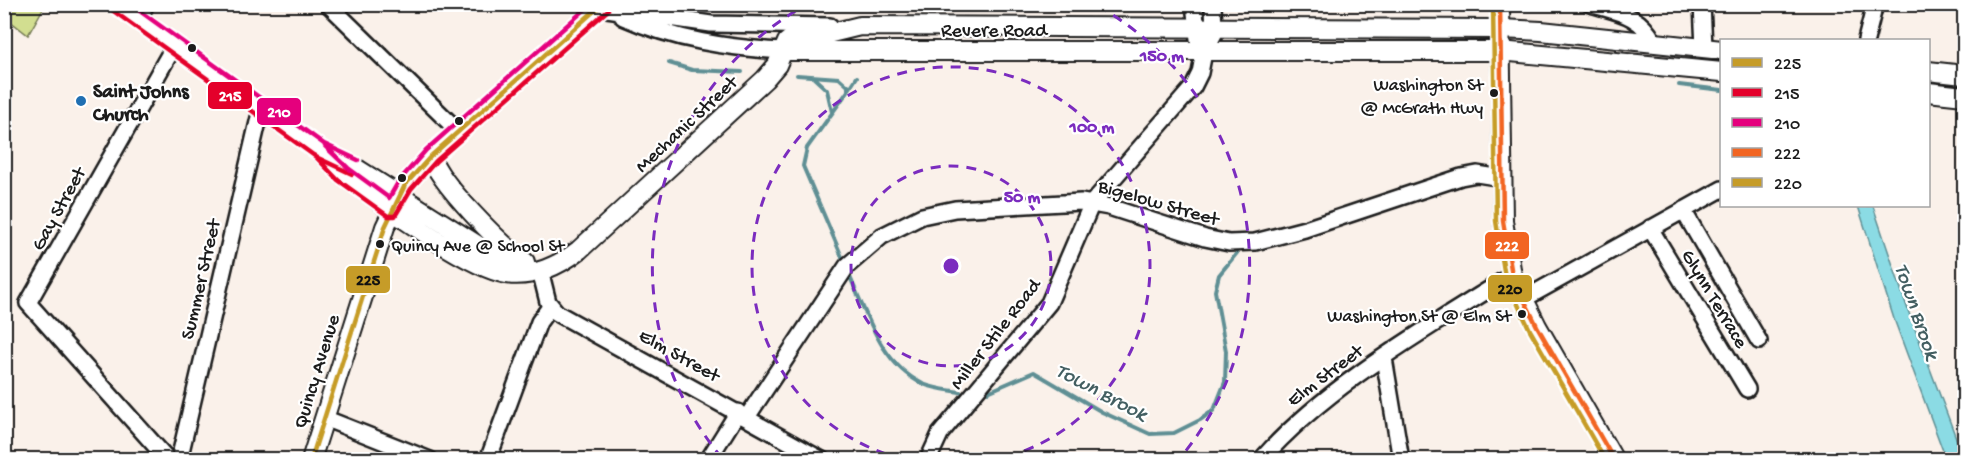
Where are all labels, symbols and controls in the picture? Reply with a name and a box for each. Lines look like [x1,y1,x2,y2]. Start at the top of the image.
street label: Revere Road [941,21,1049,44]
legend [1720,39,1930,207]
unlabelled marker [186,42,198,54]
text: 150 m [1139,47,1184,68]
text: 225 [1774,55,1801,76]
street label: Mechanic Street [631,71,745,179]
place label: Washington St @ McGrath Hwy [1360,76,1485,120]
line badge: 215 [207,81,253,110]
place label: Saint Johns Church [92,82,190,128]
text: 215 [1774,85,1800,106]
marker: Washington St @ McGrath Hwy [1488,87,1500,99]
text: 215 [219,89,242,108]
marker: Saint Johns Church [74,94,88,108]
line badge: 210 [256,97,302,126]
text: 210 [267,105,291,124]
unlabelled marker [453,115,465,127]
text: 210 [1774,115,1800,136]
text: 100 m [1069,118,1115,139]
text: 222 [1774,145,1801,166]
street label: Gay Street [28,162,93,255]
unlabelled marker [396,172,408,184]
text: 220 [1774,175,1802,196]
street label: Bigelow Street [1094,176,1223,233]
text: 50 m [1004,188,1041,209]
street label: Summer Street [177,216,228,342]
line badge: 222 [1484,231,1530,260]
place label: Quincy Ave @ School St [391,237,566,258]
marker: Quincy Ave @ School St [374,238,386,250]
text: 222 [1495,239,1519,258]
street label: Glynn Terrace [1675,246,1752,354]
centre of rings [941,256,961,276]
water label: Town Brook [1887,261,1944,366]
line badge: 225 [345,265,391,294]
text: 225 [356,273,381,292]
street label: Miller Stile Road [946,273,1048,395]
line badge: 220 [1487,274,1533,303]
text: 220 [1498,282,1522,301]
place label: Washington St @ Elm St [1327,307,1513,328]
marker: Washington St @ Elm St [1516,308,1528,320]
street label: Quincy Avenue [290,312,347,432]
street label: Elm Street [634,325,724,390]
street label: Elm Street [1284,340,1370,413]
water label: Town Brook [1051,360,1152,430]

